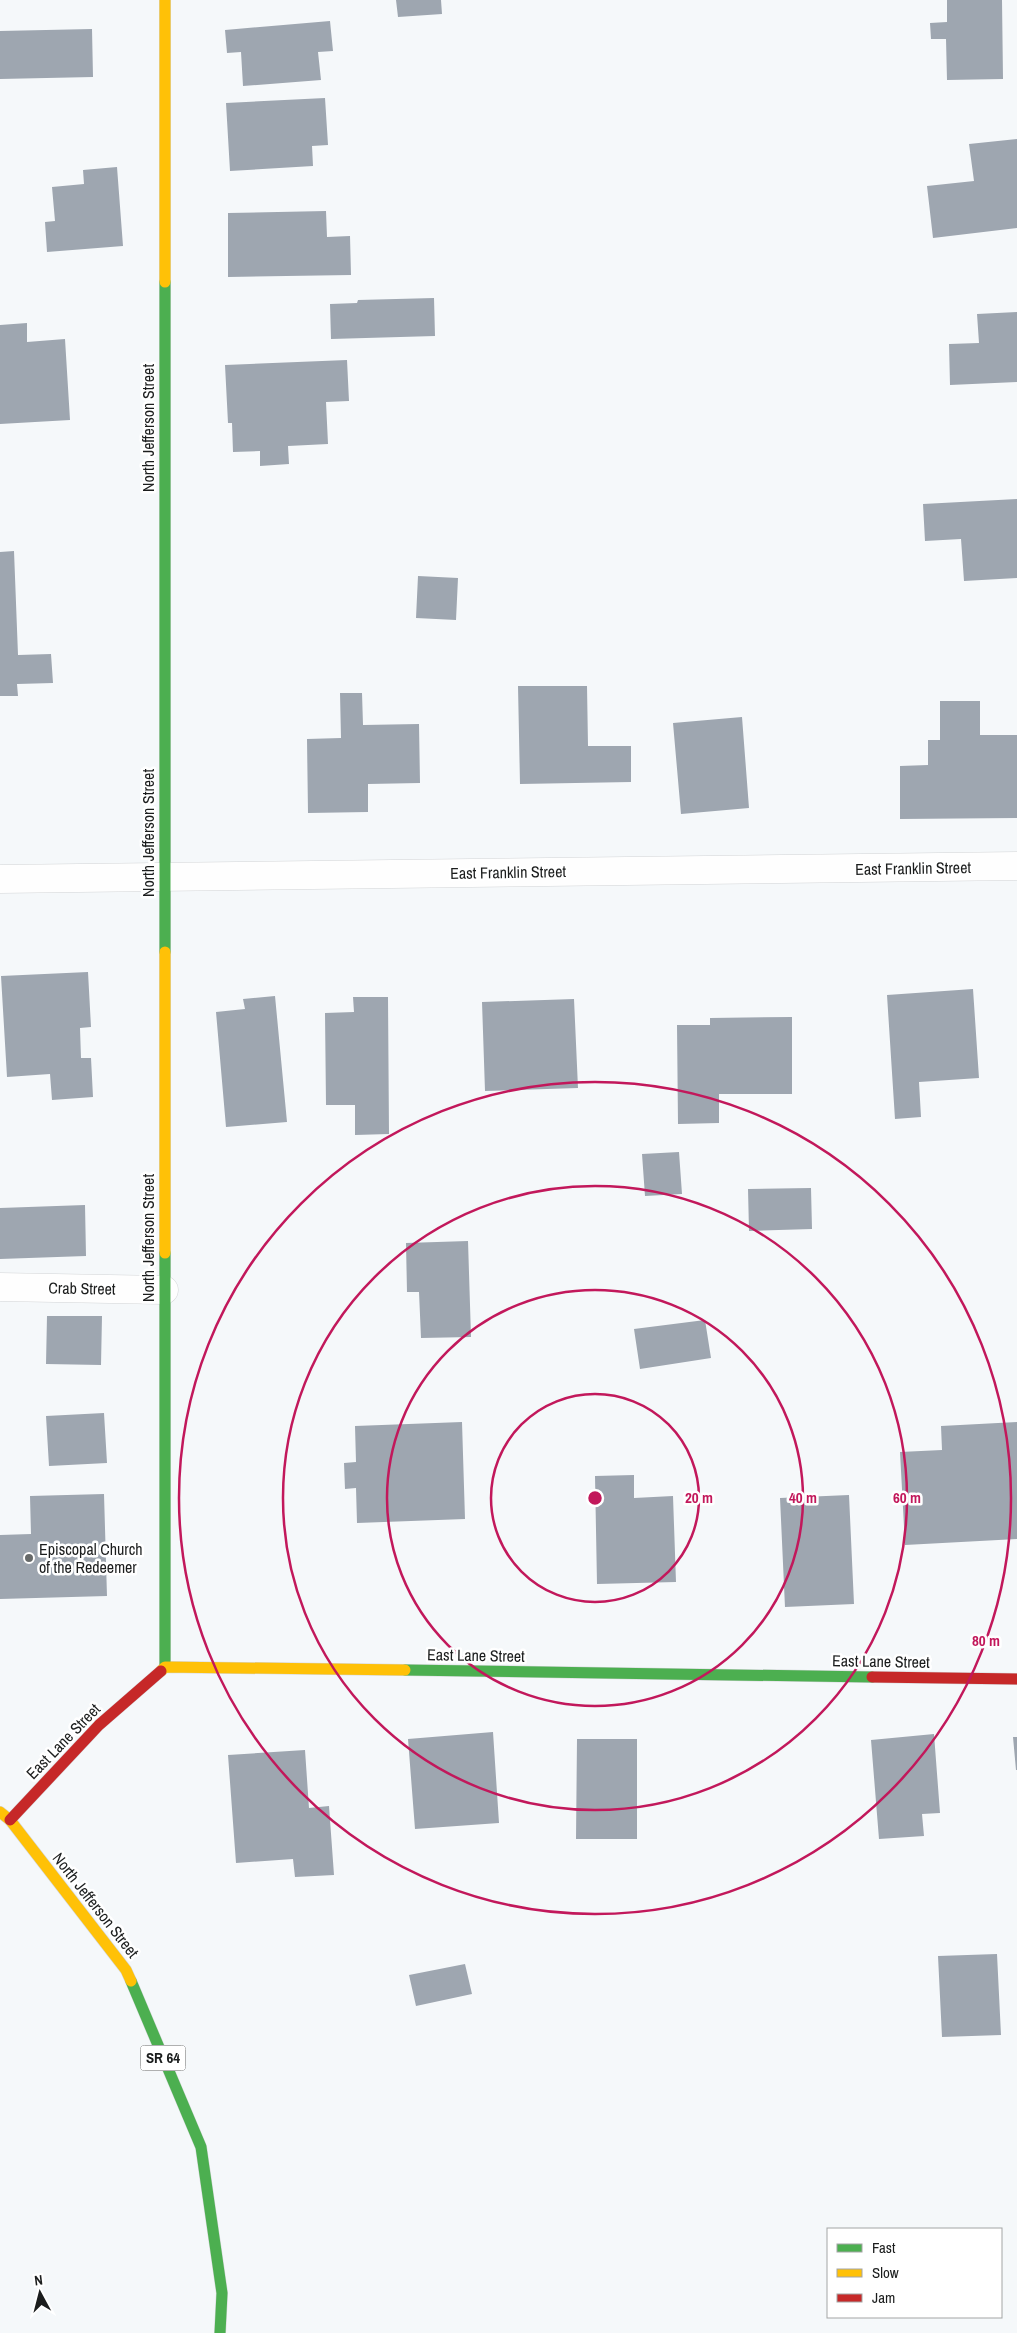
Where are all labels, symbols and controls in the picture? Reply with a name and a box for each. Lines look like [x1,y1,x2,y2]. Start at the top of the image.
street label: North Jefferson Street [137,364,159,492]
street label: North Jefferson Street [137,769,159,897]
street label: East Franklin Street [855,856,972,880]
street label: East Franklin Street [450,860,567,884]
street label: North Jefferson Street [137,1174,159,1302]
street label: Crab Street [48,1276,116,1300]
text: 20 m [685,1487,713,1508]
text: 40 m [789,1487,817,1508]
text: 60 m [893,1487,921,1508]
centre of rings [586,1489,604,1507]
place label: Episcopal Church of the Redeemer [39,1538,143,1578]
marker: Episcopal Church of the Redeemer [23,1552,35,1564]
text: 80 m [972,1630,1000,1651]
street label: East Lane Street [427,1643,525,1667]
street label: East Lane Street [832,1649,930,1673]
street label: East Lane Street [21,1698,105,1784]
street label: North Jefferson Street [48,1848,144,1963]
road number: SR 64 [140,2046,186,2070]
legend [827,2228,1002,2318]
text: Fast [872,2237,896,2258]
text: Slow [872,2262,899,2283]
north arrow [15,2268,65,2318]
text: N [33,2271,44,2290]
text: Jam [872,2287,895,2308]

